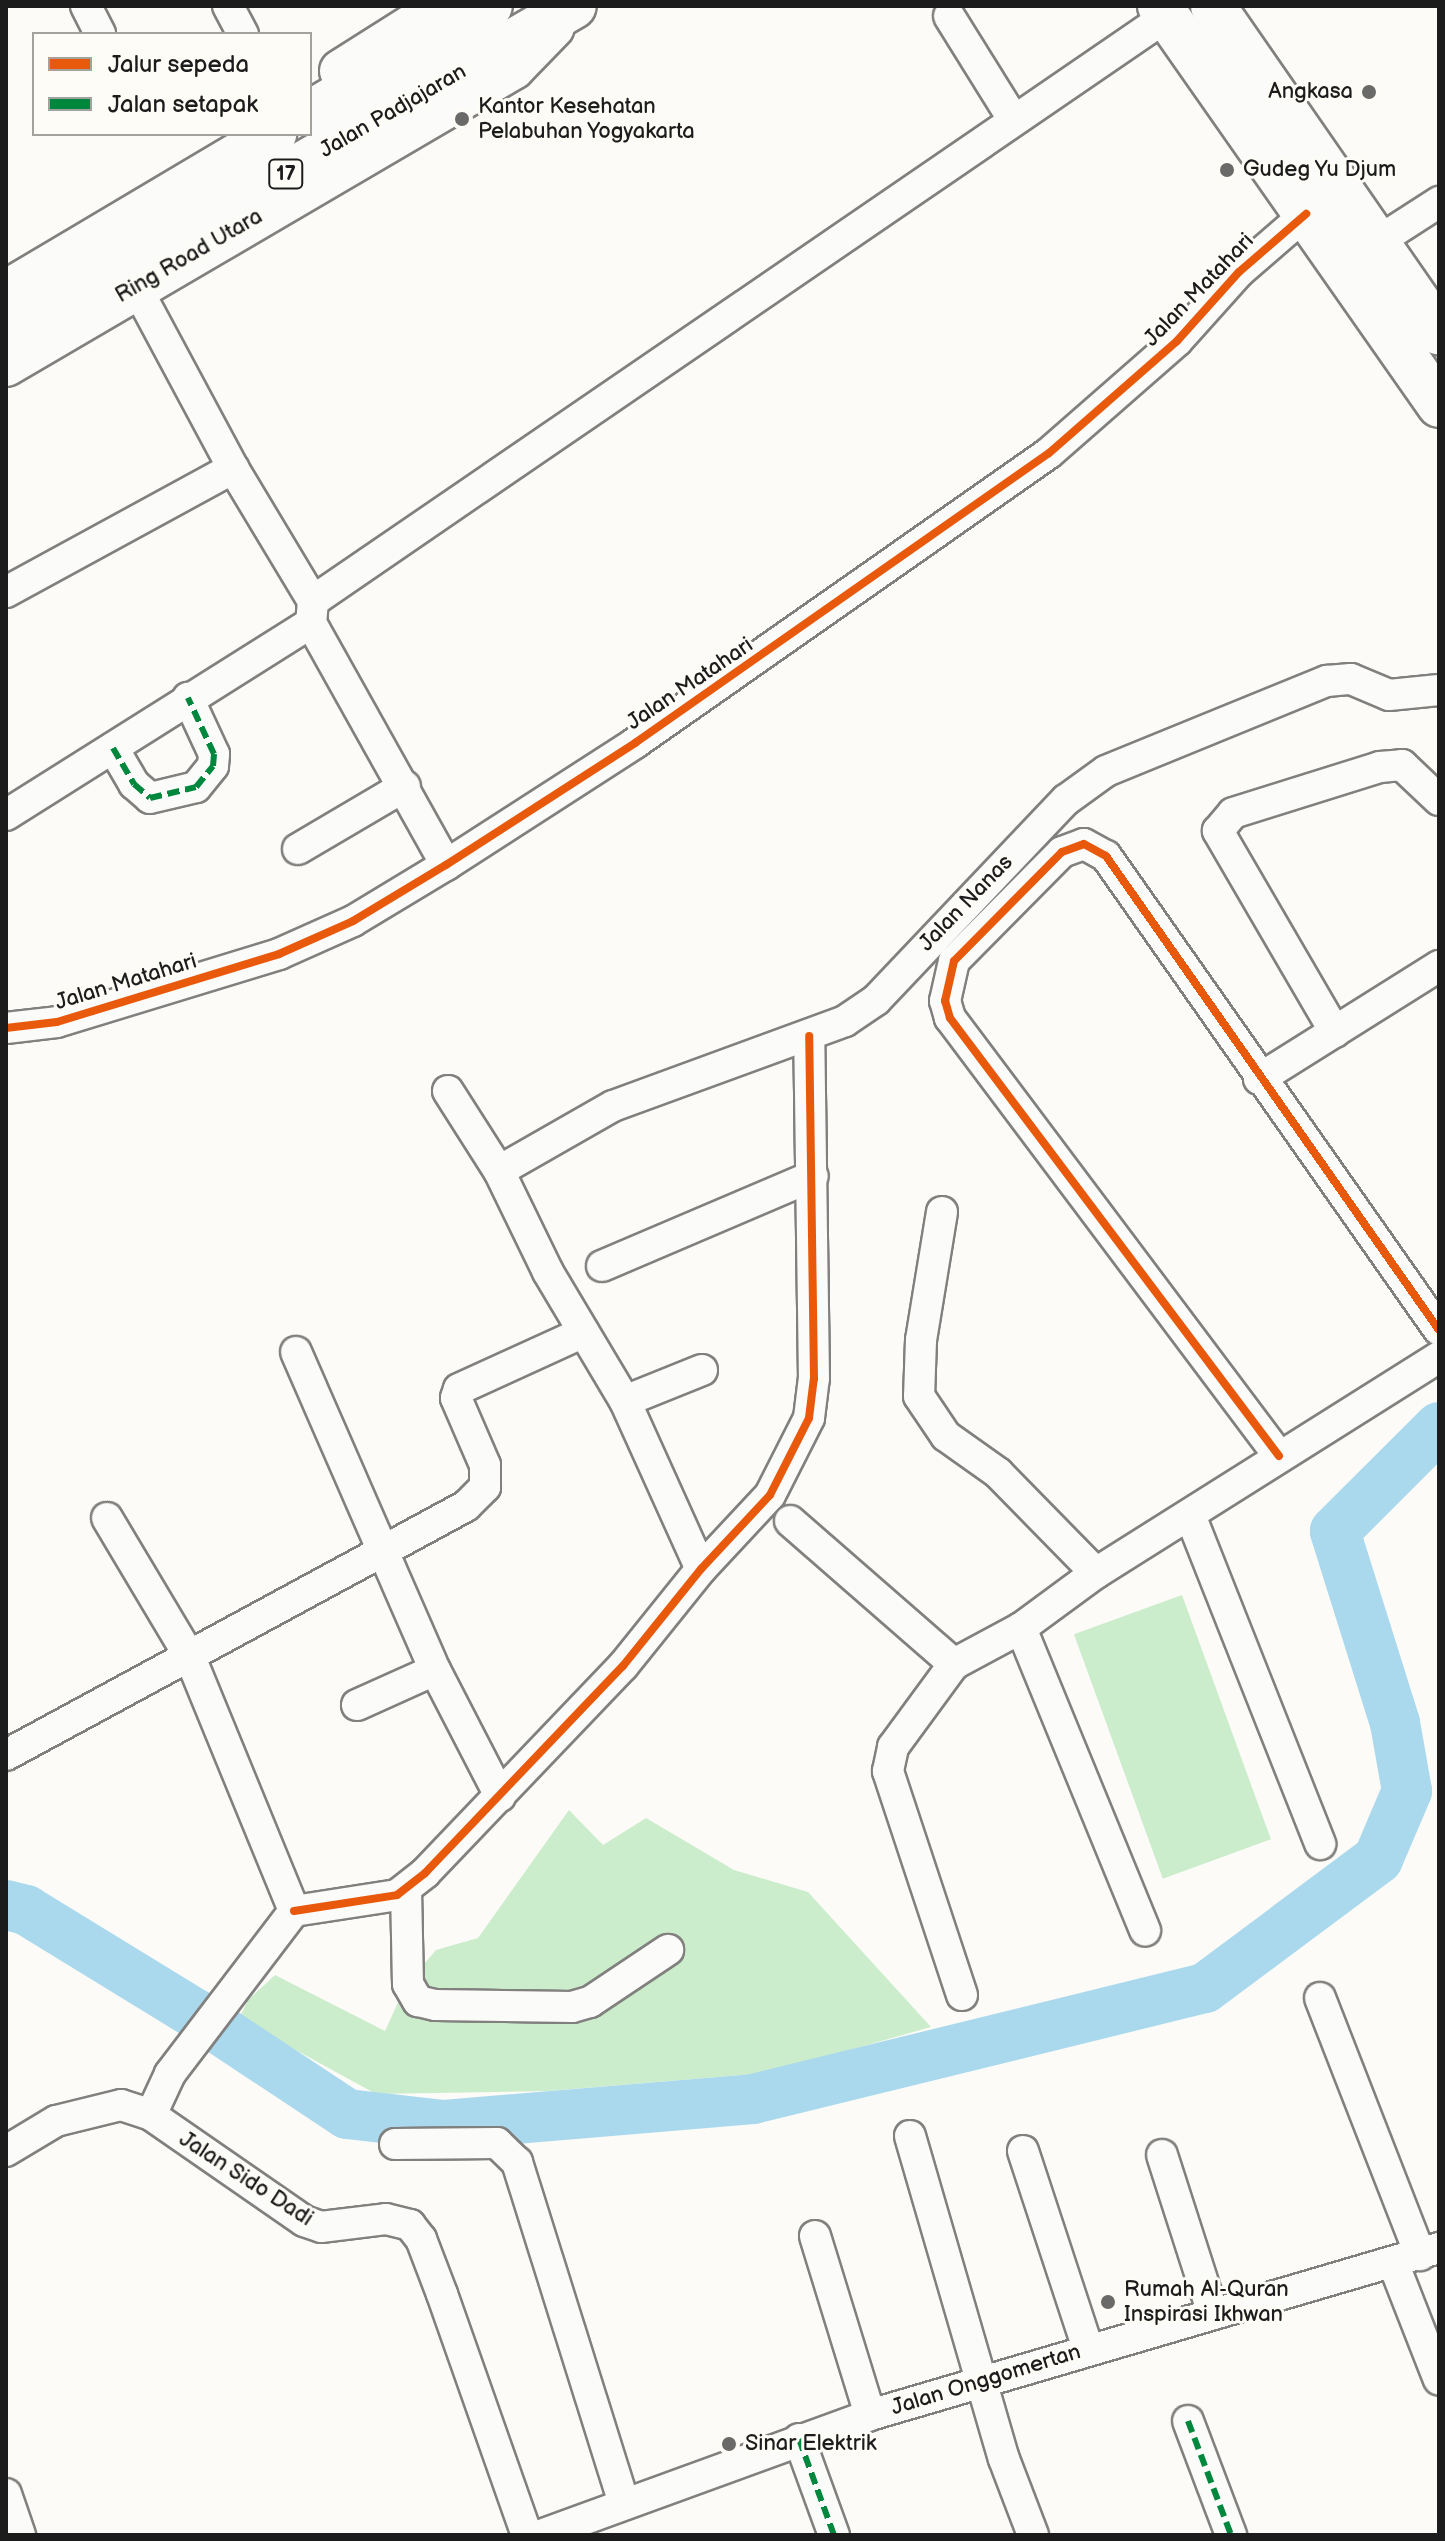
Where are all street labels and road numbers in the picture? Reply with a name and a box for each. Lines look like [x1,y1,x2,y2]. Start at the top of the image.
street label: Jalan Padjajaran [315,58,471,164]
road number: 17 [268,158,304,190]
street label: Ring Road Utara [111,203,267,309]
street label: Jalan Matahari [1139,228,1259,352]
street label: Jalan Matahari [622,632,758,736]
street label: Jalan Nanas [914,849,1018,957]
street label: Jalan Matahari [52,948,200,1016]
street label: Jalan Sido Dadi [174,2126,318,2232]
street label: Jalan Onggomertan [888,2339,1084,2421]

